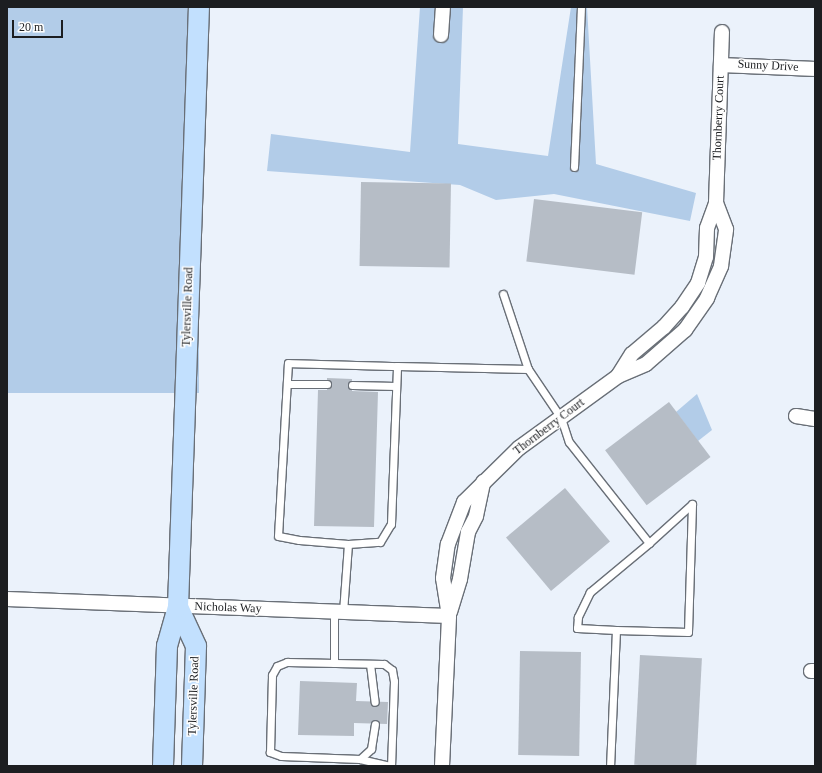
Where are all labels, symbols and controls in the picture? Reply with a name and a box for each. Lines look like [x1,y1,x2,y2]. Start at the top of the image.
scale bar [14,12,65,38]
text: 20 m [19,20,43,34]
street label: Sunny Drive [737,57,799,75]
street label: Thornberry Court [710,75,728,161]
street label: Tylersville Road [179,267,197,347]
street label: Thornberry Court [511,396,587,458]
street label: Nicholas Way [194,600,262,616]
street label: Tylersville Road [185,656,203,736]

